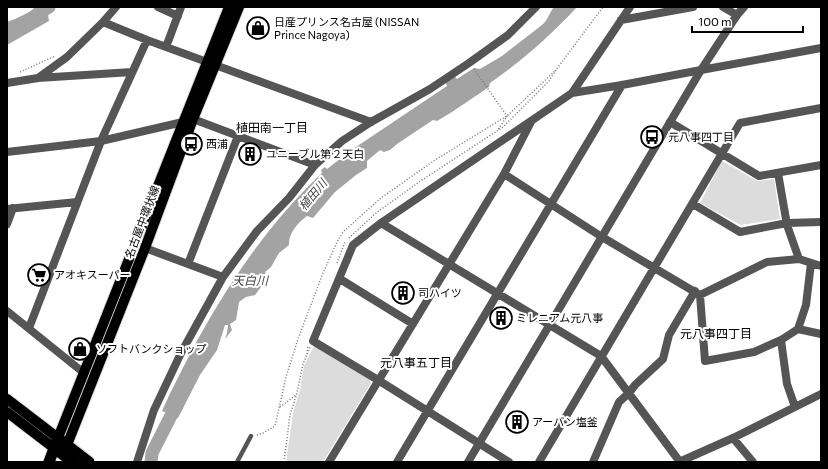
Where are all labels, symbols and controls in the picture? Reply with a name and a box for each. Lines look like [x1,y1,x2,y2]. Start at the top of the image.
scale bar [692,8,803,34]
text: 100 m [698,14,732,28]
shop icon: 日産プリンス名古屋 (NISSAN Prince Nagoya) [245,15,271,41]
place label: 日産プリンス名古屋 (NISSAN Prince Nagoya) [274,15,419,41]
district label: 植田南一丁目 [236,120,308,134]
bus stop icon: 元八事四丁目 [639,124,665,150]
place label: 元八事四丁目 [668,130,734,143]
bus stop icon: 西浦 [178,131,204,157]
place label: 西浦 [206,137,228,150]
building icon: ユニーブル第２天白 [237,141,263,167]
place label: ユニーブル第２天白 [266,147,364,160]
water label: 植田川 [295,175,330,213]
street label: 名古屋中環状線 [122,184,161,260]
supermarket icon: アオキスーパー [26,262,52,288]
place label: アオキスーパー [54,268,131,281]
water label: 天白川 [232,273,270,287]
building icon: 司ハイツ [390,280,416,306]
place label: 司ハイツ [418,286,462,299]
building icon: ミレニアム元八事 [488,305,514,331]
place label: ミレニアム元八事 [516,311,603,324]
district label: 元八事四丁目 [680,326,752,340]
shop icon: ソフトバンクショップ [67,336,93,362]
place label: ソフトバンクショップ [96,342,207,355]
district label: 元八事五丁目 [380,355,452,369]
building icon: アーバン塩釜 [504,409,530,435]
place label: アーバン塩釜 [532,415,598,428]

